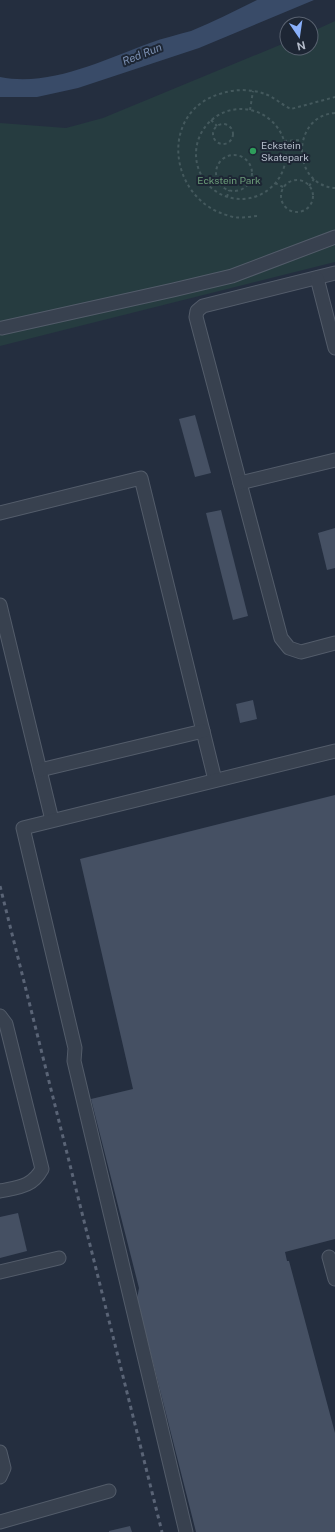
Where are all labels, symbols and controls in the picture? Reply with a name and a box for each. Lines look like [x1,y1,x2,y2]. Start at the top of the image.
north arrow [279,16,319,56]
text: N [296,39,307,53]
water label: Red Run [121,41,163,67]
place label: Eckstein Skatepark [261,139,309,163]
marker: Eckstein Skatepark [248,146,258,156]
park label: Eckstein Park [197,174,261,186]

